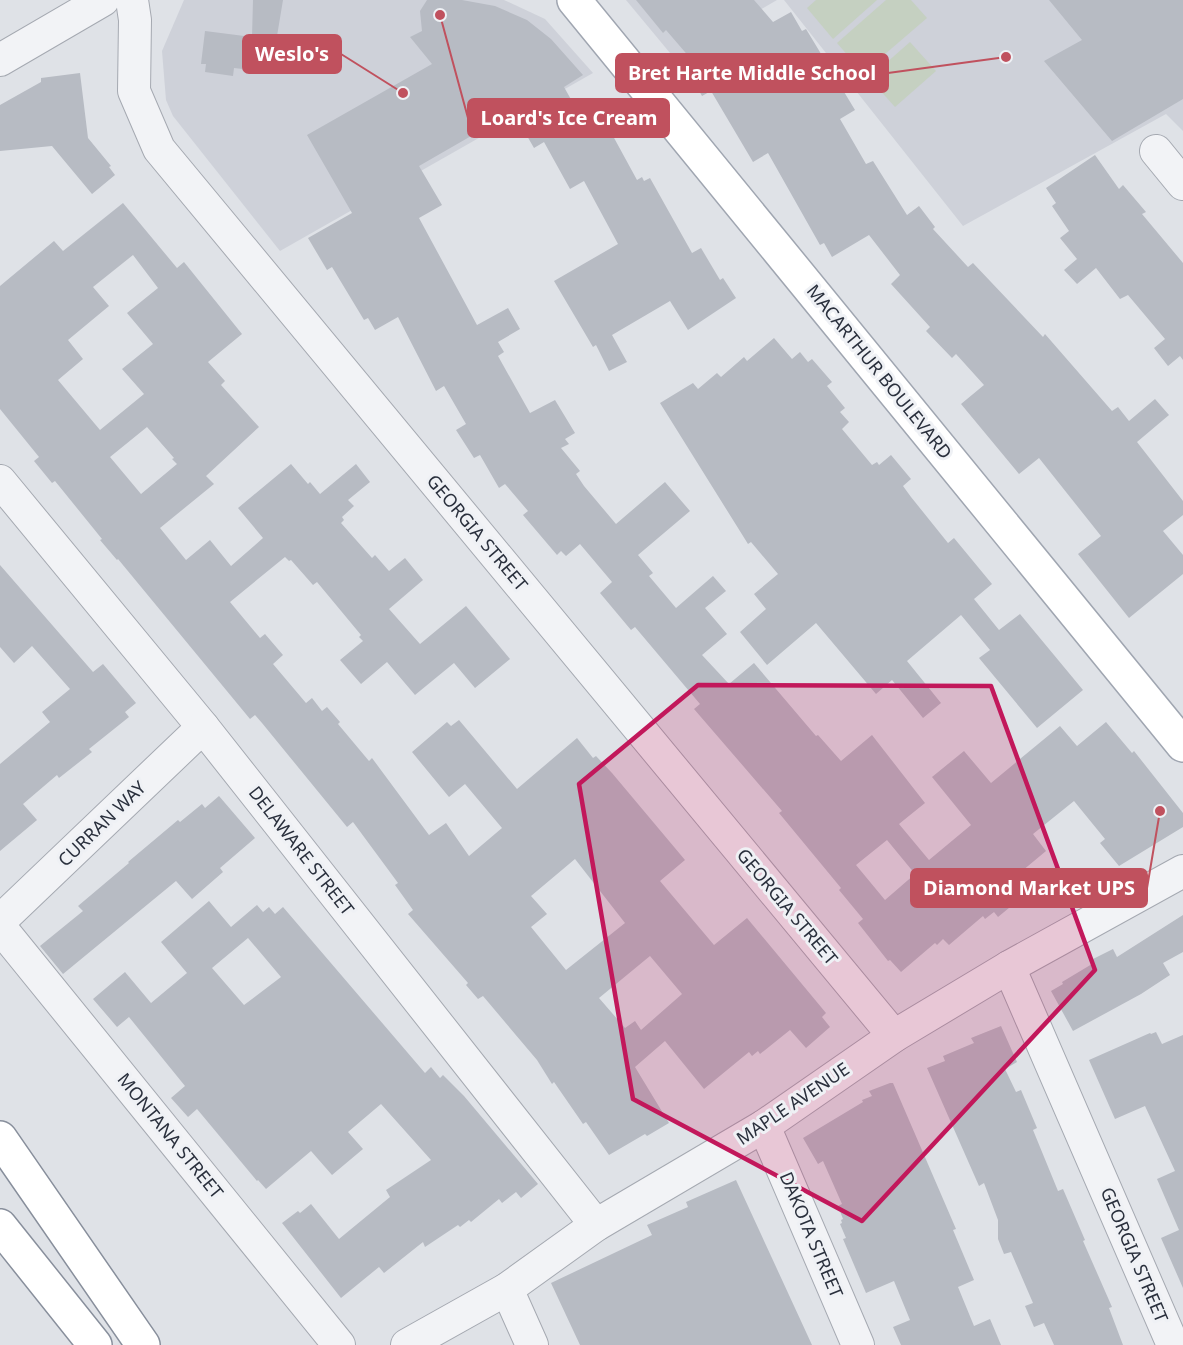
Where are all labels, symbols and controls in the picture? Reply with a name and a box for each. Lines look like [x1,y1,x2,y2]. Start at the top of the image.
callout: Weslo's [243,35,341,73]
text: Weslo's [255,40,329,67]
callout: Bret Harte Middle School [616,54,888,92]
text: Bret Harte Middle School [628,59,876,86]
callout: Loard's Ice Cream [468,99,669,137]
text: Loard's Ice Cream [481,104,657,131]
street label: MACARTHUR BOULEVARD [802,279,958,464]
street label: GEORGIA STREET [422,469,534,596]
street label: CURRAN WAY [52,775,151,871]
street label: DELAWARE STREET [244,781,360,920]
street label: GEORGIA STREET [732,843,844,970]
callout: Diamond Market UPS [911,869,1147,907]
text: Diamond Market UPS [923,874,1135,901]
street label: MAPLE AVENUE [731,1057,854,1150]
street label: MONTANA STREET [113,1067,229,1203]
street label: DAKOTA STREET [775,1168,849,1301]
street label: GEORGIA STREET [1096,1183,1174,1326]

